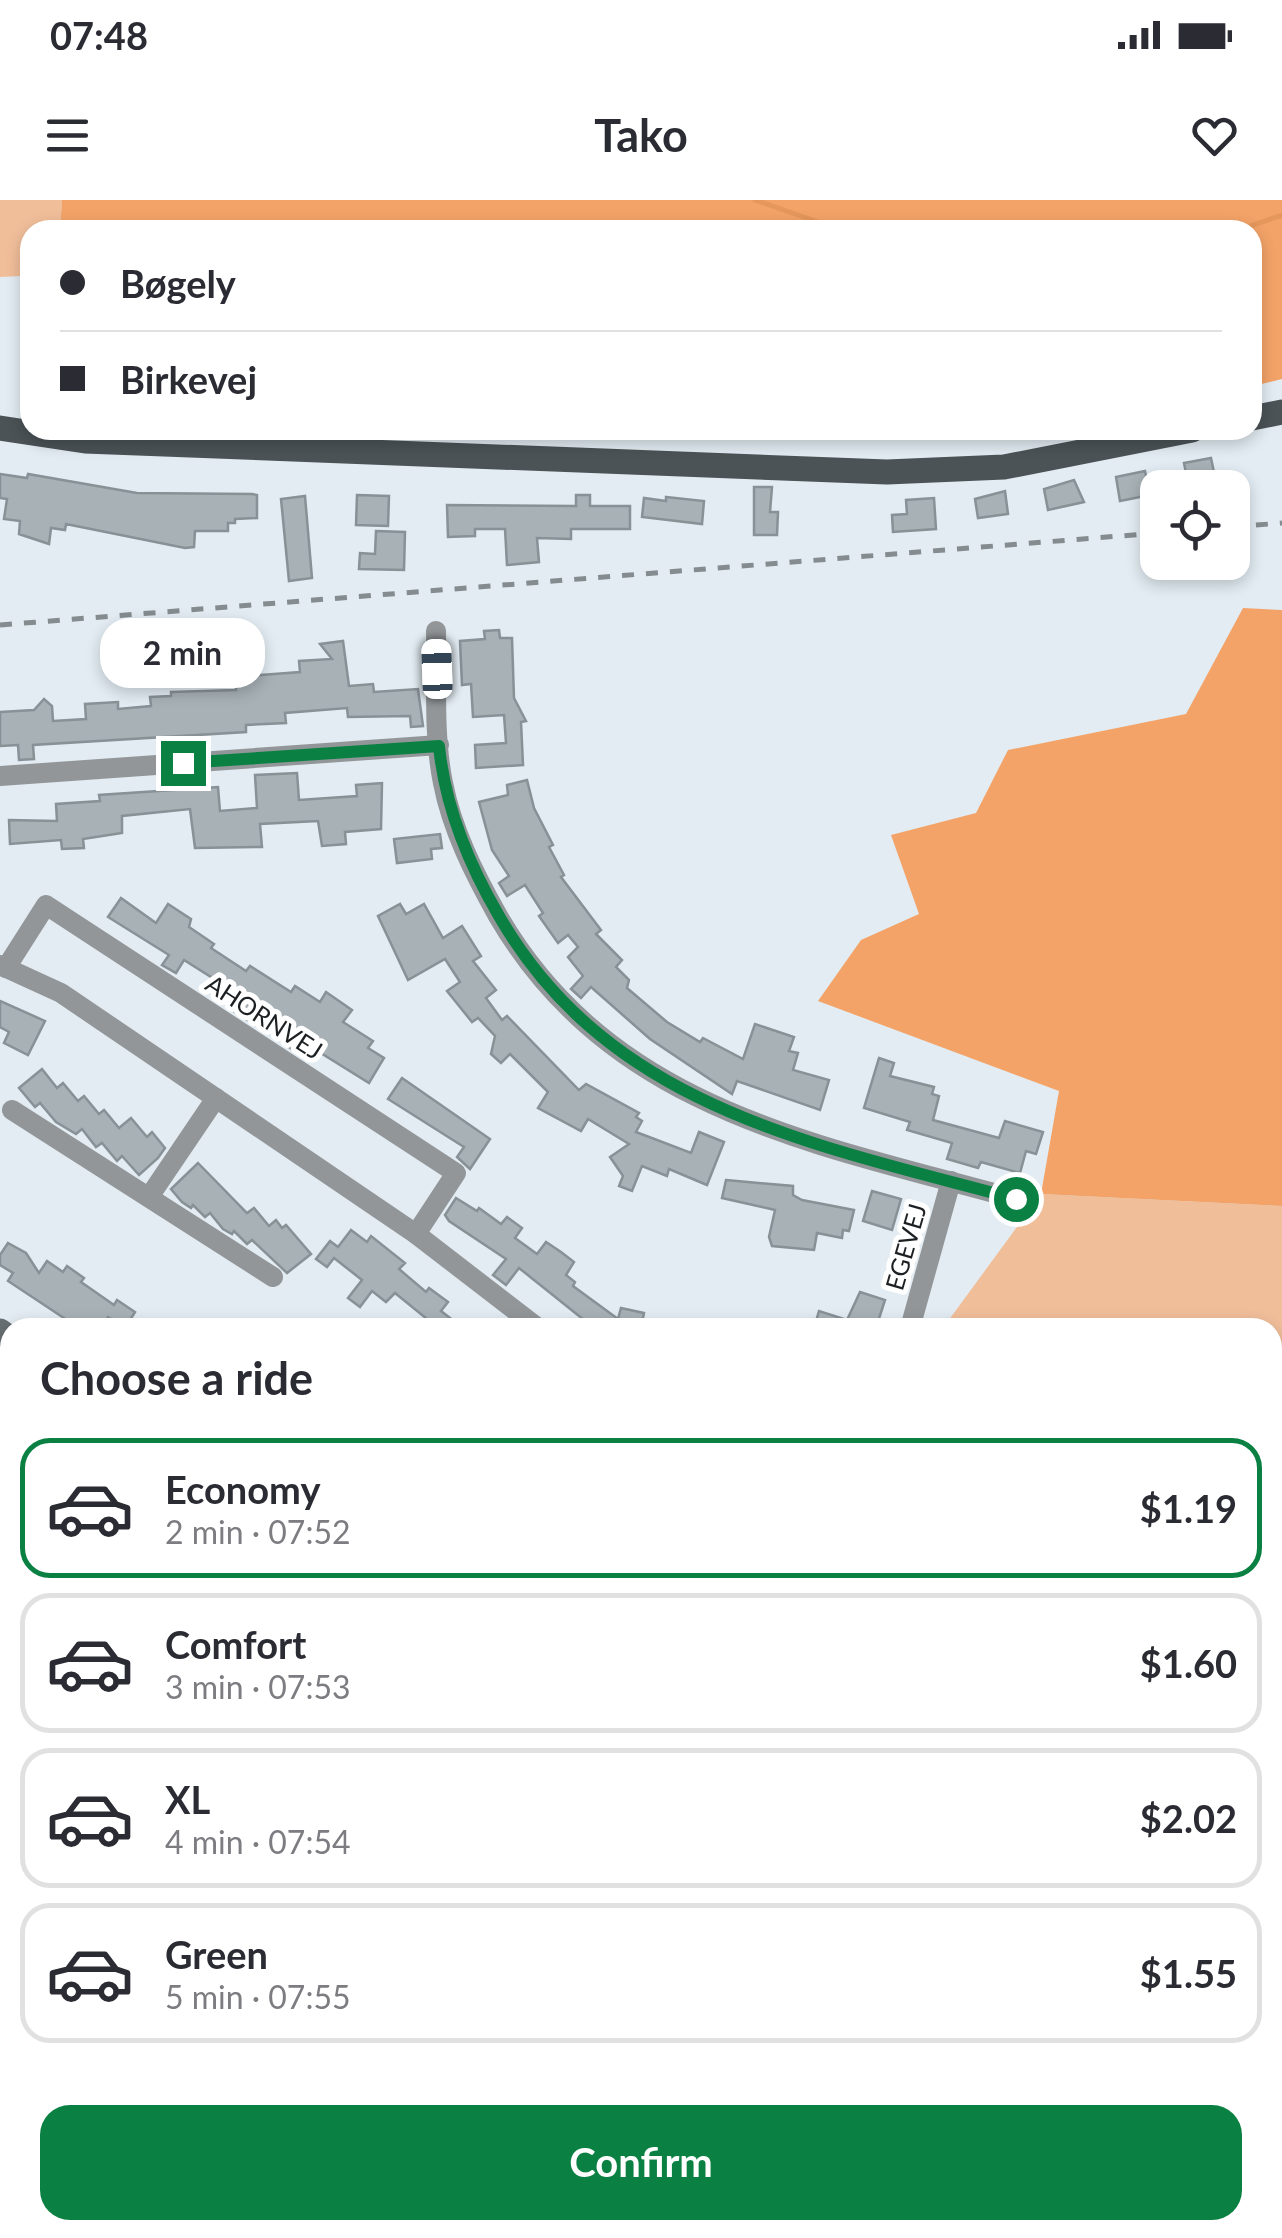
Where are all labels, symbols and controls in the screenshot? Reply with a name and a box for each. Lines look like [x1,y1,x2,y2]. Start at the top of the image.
text: 07:48 [50,12,148,58]
icon: menu [40,108,95,163]
text: Tako [594,108,688,162]
icon: heart [1187,108,1242,163]
text: Bøgely [120,260,236,306]
text: Birkevej [120,356,257,402]
map controls [1140,470,1250,580]
button: locate [1140,470,1250,580]
callout: 2 min [100,618,266,688]
text: 2 min [143,633,222,672]
car [421,638,453,700]
route end [161,741,206,786]
street label: AHORNVEJ [201,967,328,1065]
route start [994,1177,1039,1222]
street label: EGEVEJ [878,1200,932,1293]
text: Choose a ride [40,1351,313,1405]
icon: car [45,1463,135,1553]
text: Economy [165,1466,320,1512]
text: $1.19 [1140,1485,1237,1531]
text: 2 min · 07:52 [165,1512,351,1551]
icon: car [45,1618,135,1708]
text: Comfort [165,1621,306,1667]
text: $1.60 [1140,1640,1237,1686]
text: 3 min · 07:53 [165,1667,351,1706]
icon: car [45,1773,135,1863]
text: XL [165,1776,210,1822]
text: $2.02 [1140,1795,1237,1841]
text: 4 min · 07:54 [165,1822,351,1861]
icon: car [45,1928,135,2018]
text: Green [165,1931,268,1977]
text: $1.55 [1140,1950,1237,1996]
text: 5 min · 07:55 [165,1977,351,2016]
button: Confirm [40,2105,1242,2220]

